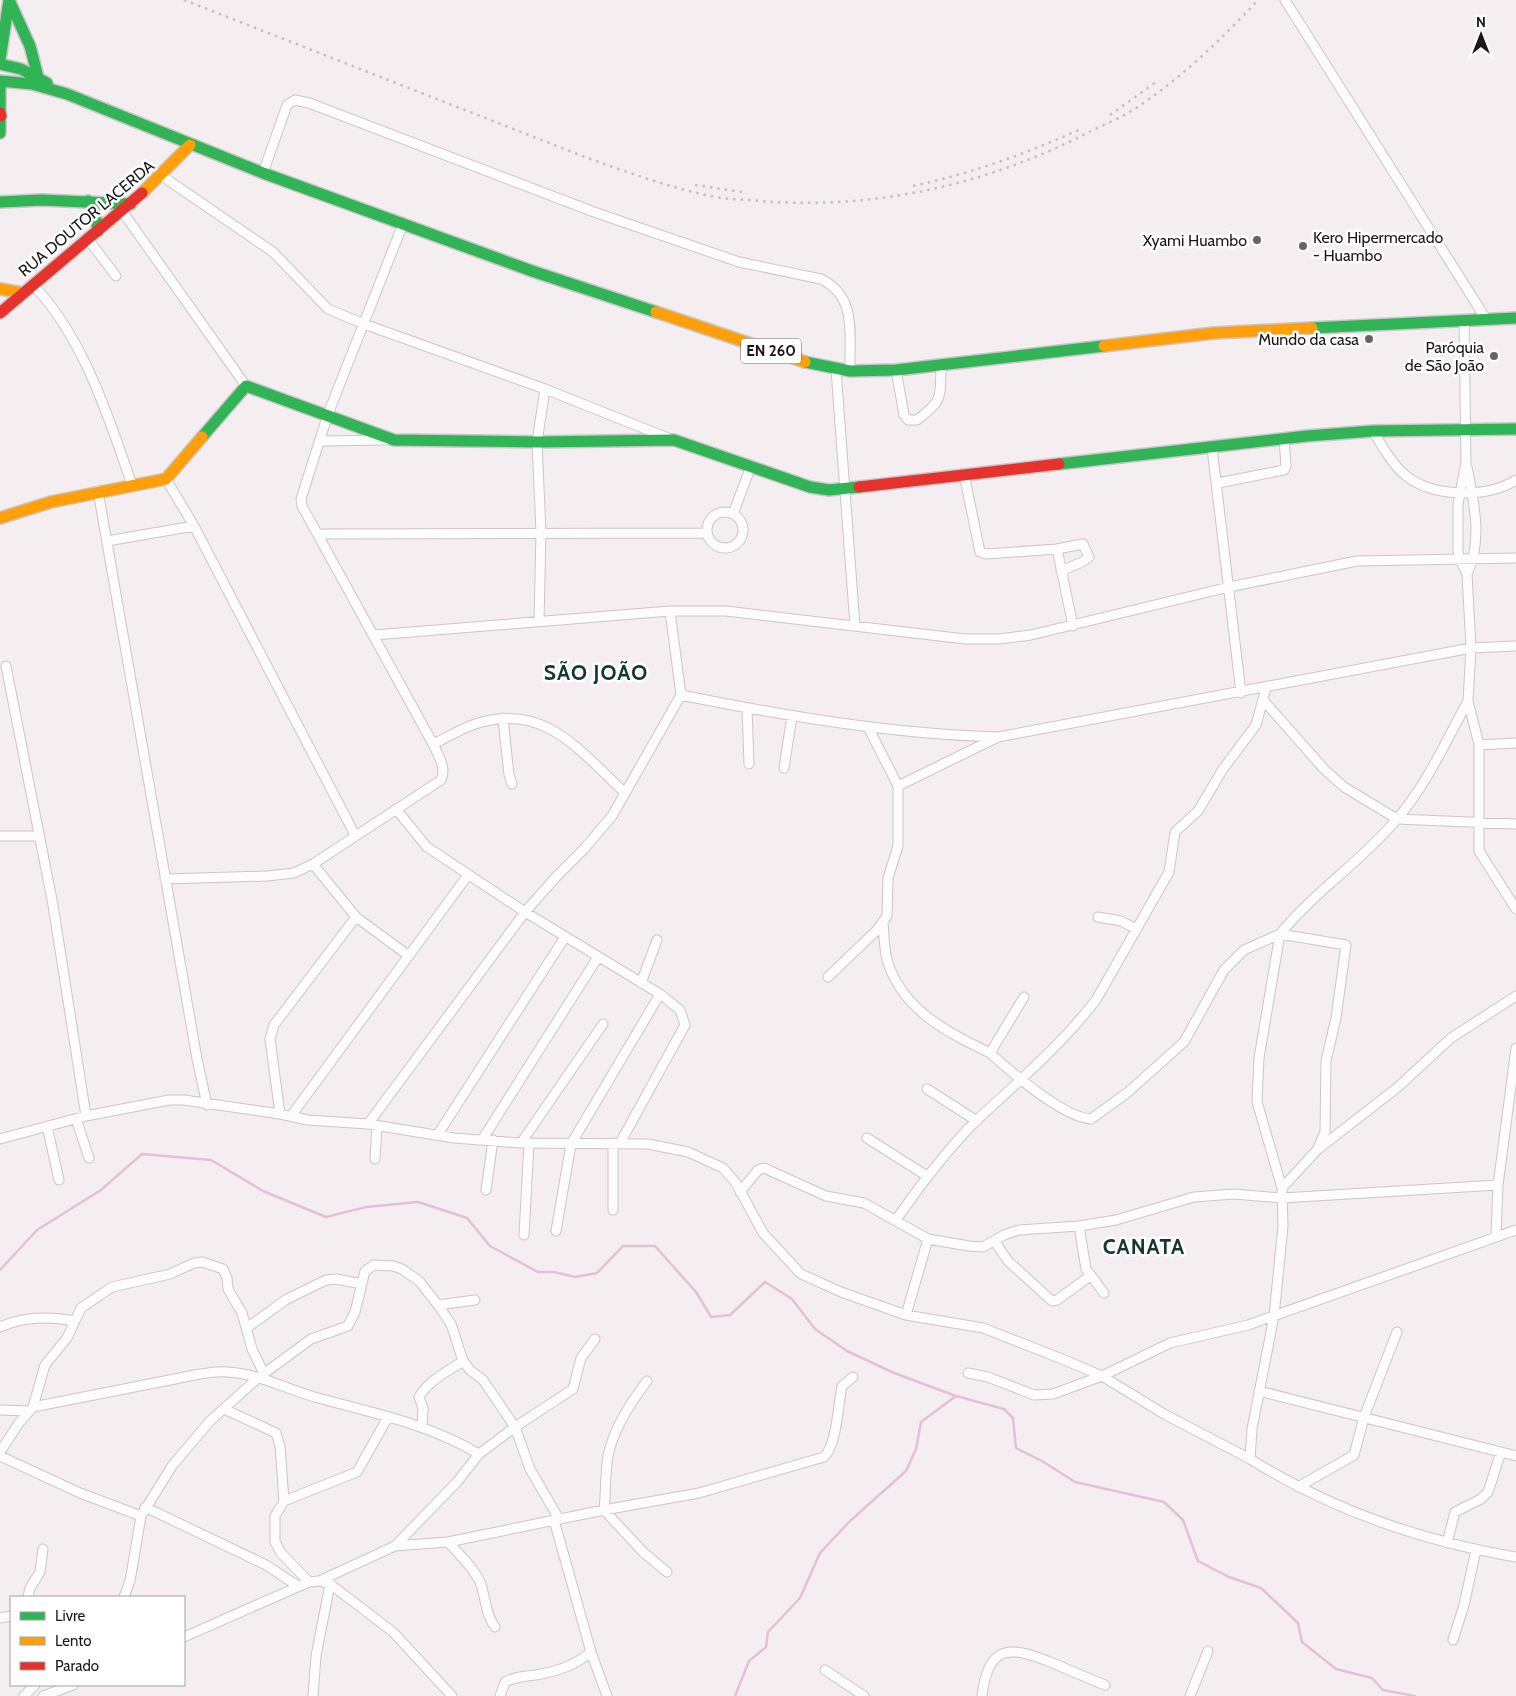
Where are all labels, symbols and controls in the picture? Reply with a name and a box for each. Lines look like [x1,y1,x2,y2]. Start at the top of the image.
north arrow [1456,10,1506,60]
text: N [1476,13,1486,31]
street label: RUA DOUTOR LACERDA [15,156,158,281]
place label: Kero Hipermercado - Huambo [1313,228,1444,265]
place label: Xyami Huambo [1143,231,1247,250]
marker: Xyami Huambo [1251,234,1263,246]
marker: Kero Hipermercado - Huambo [1297,240,1309,252]
place label: Mundo da casa [1258,330,1359,349]
marker: Mundo da casa [1363,333,1375,345]
road number: EN 260 [741,338,801,364]
place label: Paróquia de São João [1405,338,1484,375]
marker: Paróquia de São João [1488,350,1500,362]
district label: SÃO JOÃO [544,660,648,685]
district label: CANATA [1103,1234,1185,1259]
legend [10,1596,185,1686]
text: Livre [55,1607,86,1625]
text: Lento [55,1632,92,1650]
text: Parado [55,1657,99,1675]

